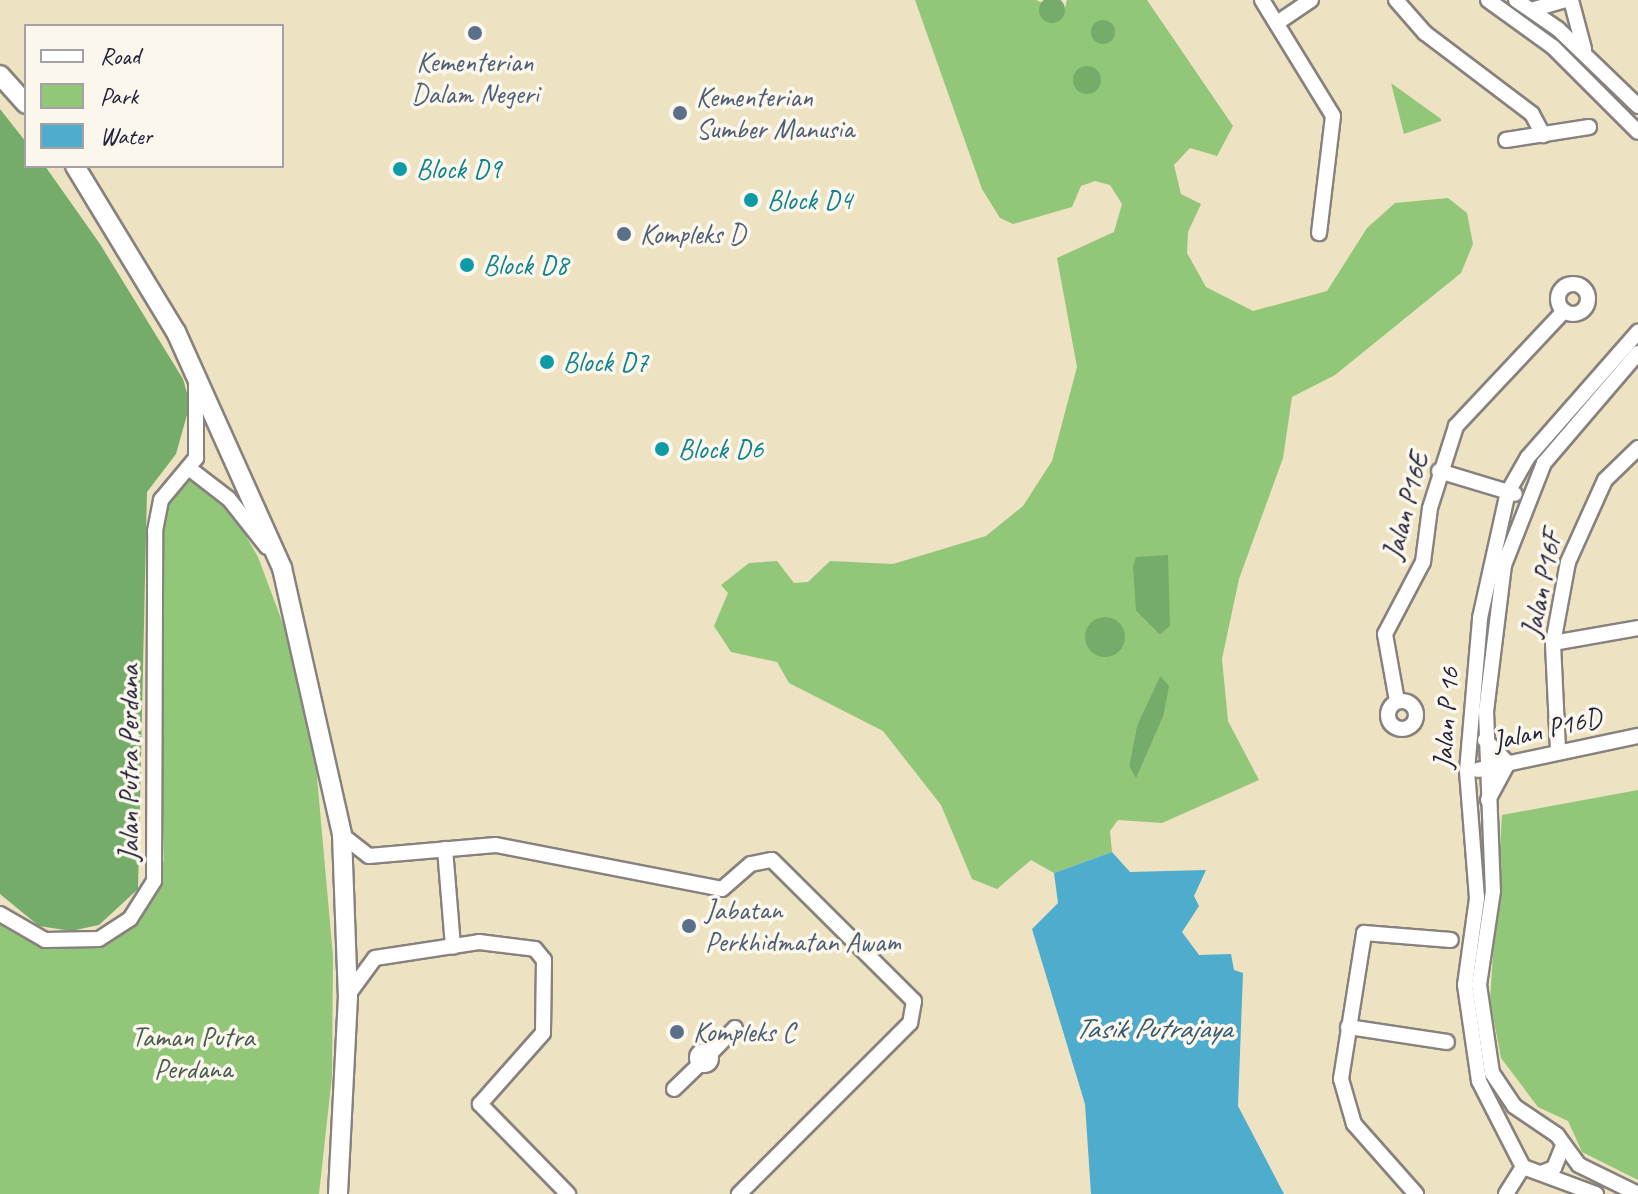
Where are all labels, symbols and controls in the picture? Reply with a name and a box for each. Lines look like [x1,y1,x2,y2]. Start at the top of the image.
legend [24,24,284,168]
marker: Kementerian Dalam Negeri [466,24,484,42]
text: Road [100,41,140,71]
place label: Kementerian Dalam Negeri [411,45,539,111]
place label: Kementerian Sumber Manusia [696,80,856,146]
text: Park [100,81,138,111]
marker: Kementerian Sumber Manusia [671,104,689,122]
text: Water [100,121,152,151]
place label: Block D9 [416,152,501,186]
marker: Block D9 [391,160,409,178]
place label: Block D4 [767,183,852,217]
marker: Block D4 [742,191,760,209]
place label: Kompleks D [640,217,745,251]
marker: Kompleks D [615,225,633,243]
place label: Block D8 [483,248,568,282]
marker: Block D8 [458,256,476,274]
place label: Block D7 [563,345,648,379]
marker: Block D7 [538,353,556,371]
place label: Block D6 [678,432,763,466]
marker: Block D6 [653,440,671,458]
street label: Jalan P16E [1376,449,1436,563]
street label: Jalan P16F [1514,528,1570,640]
street label: Jalan Putra Perdana [112,666,146,860]
street label: Jalan P 16 [1426,667,1466,769]
street label: Jalan P16D [1490,700,1604,758]
place label: Jabatan Perkhidmatan Awam [705,893,903,959]
marker: Jabatan Perkhidmatan Awam [680,917,698,935]
water label: Tasik Putrajaya [1075,1010,1231,1046]
place label: Kompleks C [693,1015,795,1049]
park label: Taman Putra Perdana [132,1020,254,1086]
marker: Kompleks C [668,1023,686,1041]

